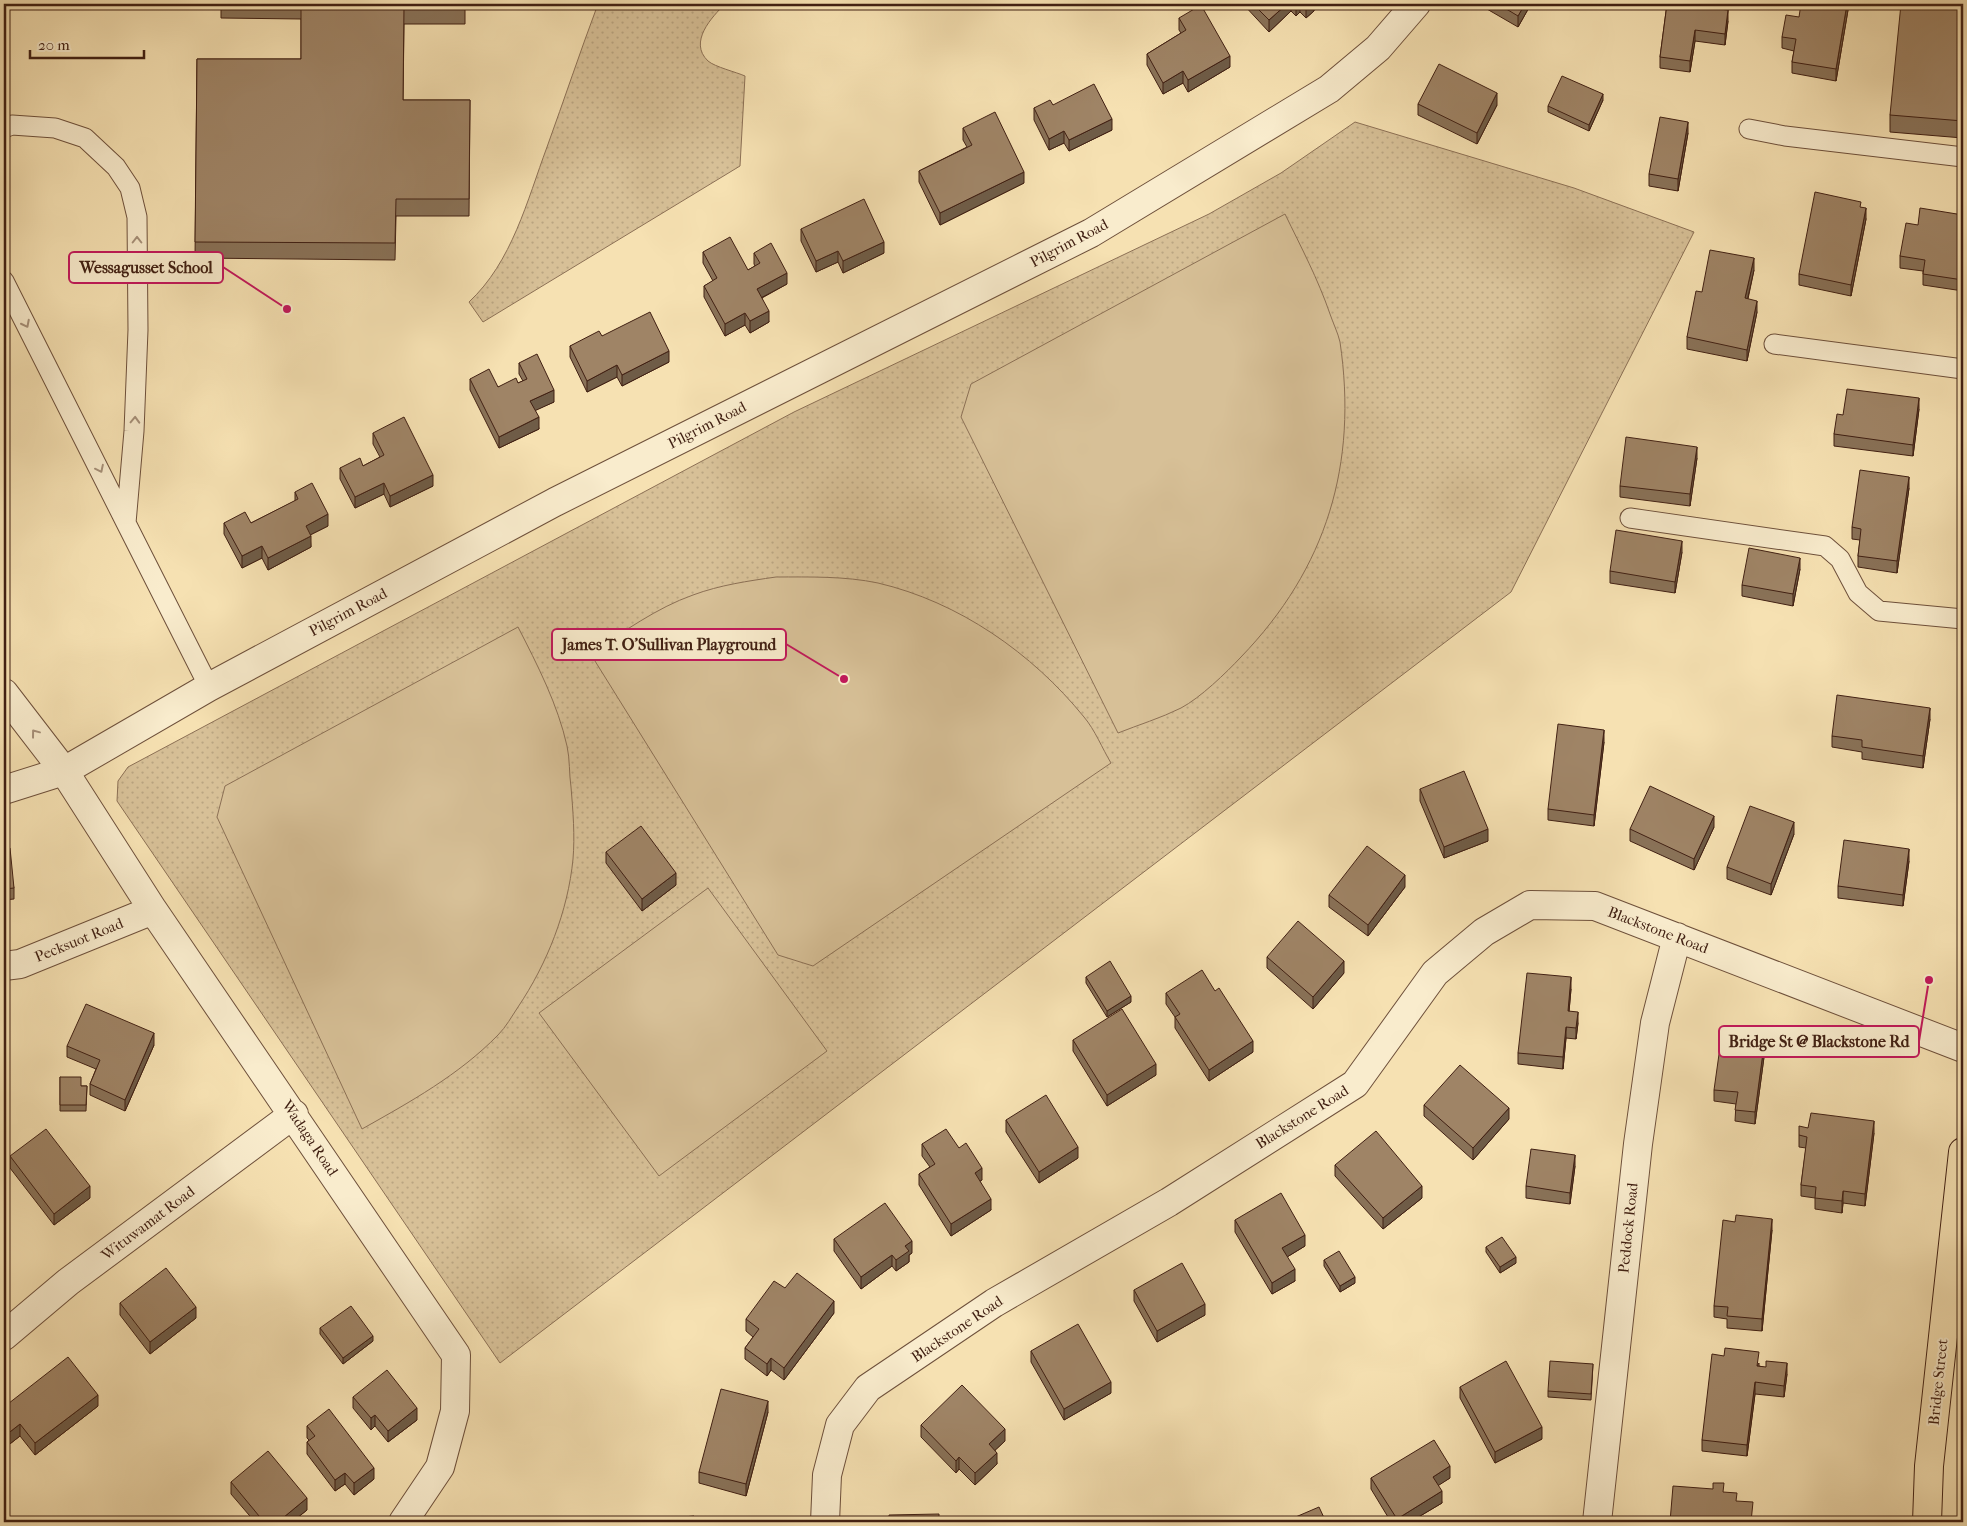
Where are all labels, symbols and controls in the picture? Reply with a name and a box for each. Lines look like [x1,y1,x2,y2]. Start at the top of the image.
scale bar [30,28,144,60]
text: 20 m [38,36,70,54]
street label: Pilgrim Road [1027,215,1112,271]
one-way arrow [132,236,142,244]
callout: Wessagusset School [69,252,223,283]
text: Wessagusset School [78,258,213,278]
one-way arrow [20,319,30,328]
street label: Pilgrim Road [665,397,750,452]
one-way arrow [129,416,140,424]
one-way arrow [94,464,104,473]
street label: Pilgrim Road [306,584,391,640]
callout: James T. O'Sullivan Playground [552,629,786,660]
text: James T. O'Sullivan Playground [560,635,778,655]
one-way arrow [32,730,40,739]
street label: Blackstone Road [1605,903,1712,958]
street label: Pecksuot Road [32,914,127,966]
callout: Bridge St @ Blackstone Rd [1719,1026,1919,1057]
text: Bridge St @ Blackstone Rd [1729,1032,1911,1052]
street label: Blackstone Road [1252,1081,1352,1153]
street label: Wadaga Road [278,1096,342,1180]
street label: Peddock Road [1614,1181,1642,1274]
street label: Wituwamat Road [97,1182,199,1265]
street label: Blackstone Road [908,1291,1007,1366]
street label: Bridge Street [1925,1337,1952,1426]

